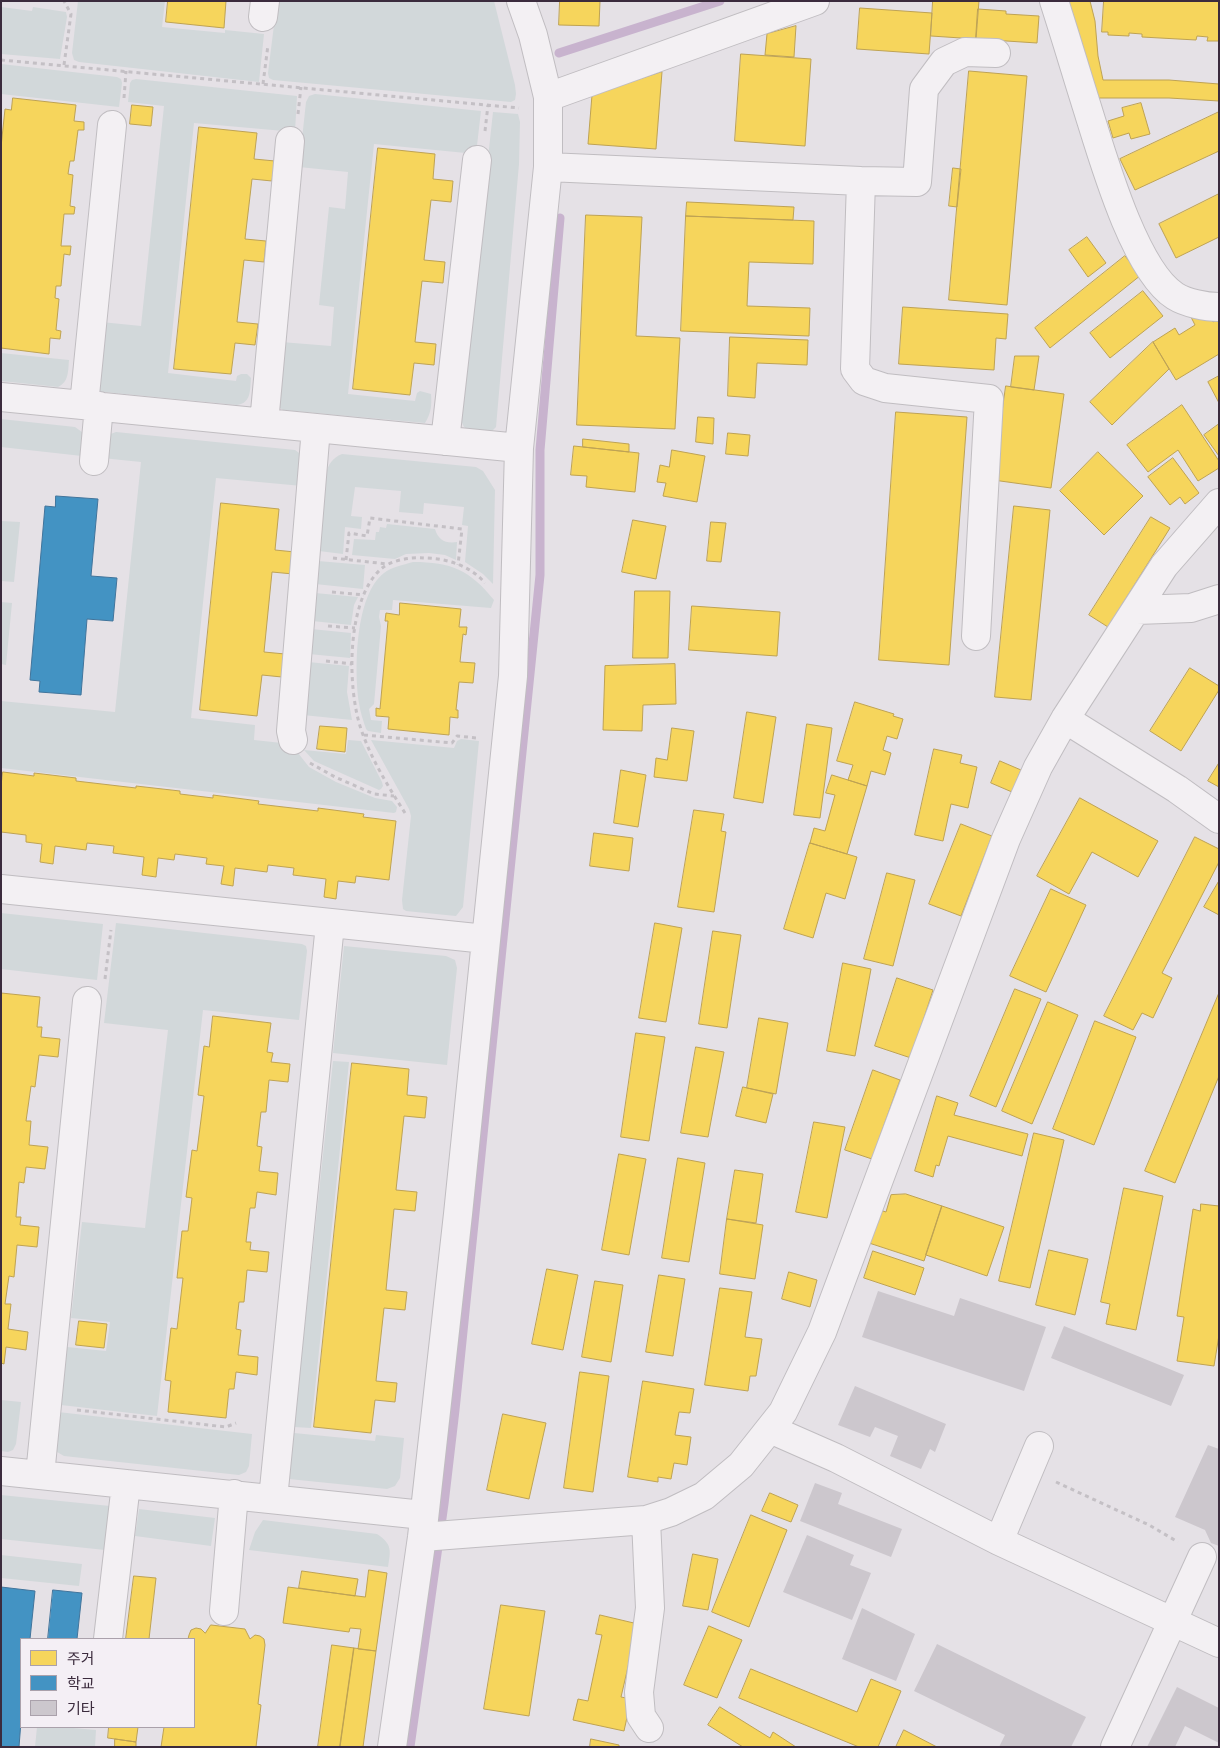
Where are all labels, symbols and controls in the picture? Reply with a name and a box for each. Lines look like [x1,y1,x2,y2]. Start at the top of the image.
legend [20,1638,195,1728]
text: 주거 [67,1650,95,1668]
text: 학교 [67,1675,95,1693]
text: 기타 [67,1700,95,1718]

